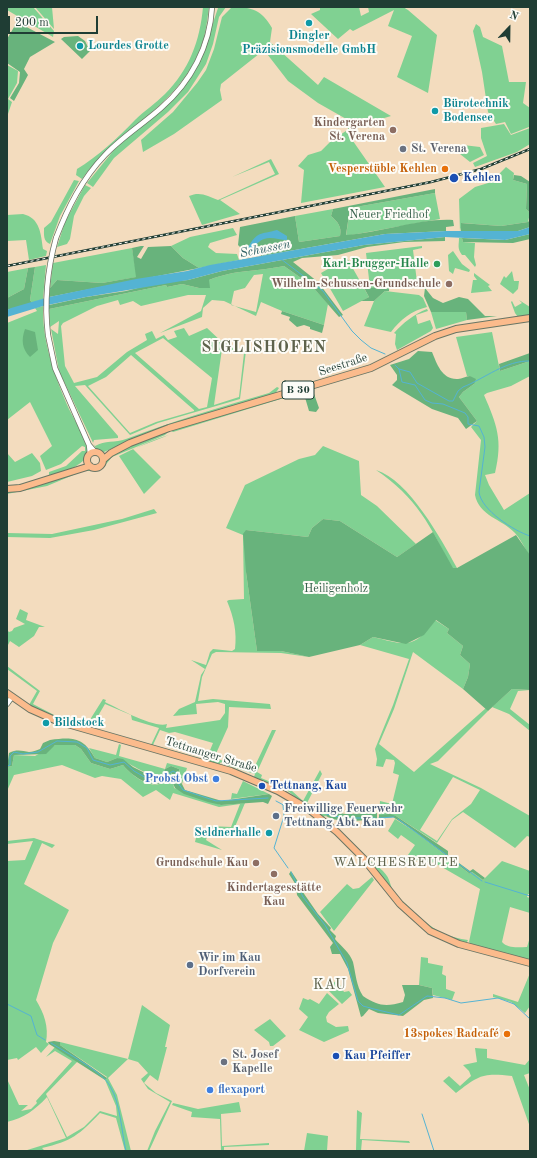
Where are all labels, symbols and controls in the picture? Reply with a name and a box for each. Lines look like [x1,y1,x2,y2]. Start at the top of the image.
scale bar [10,8,100,34]
north arrow [489,8,529,48]
text: N [508,10,520,23]
text: 200 m [15,17,49,29]
marker: Dingler Präzisionsmodelle GmbH [304,18,314,28]
place label: Dingler Präzisionsmodelle GmbH [242,29,376,57]
place label: Lourdes Grotte [88,39,169,53]
marker: Lourdes Grotte [75,41,85,51]
place label: Bürotechnik Bodensee [443,97,509,125]
marker: Bürotechnik Bodensee [430,106,440,116]
place label: Kindergarten St. Verena [314,116,385,144]
marker: Kindergarten St. Verena [388,125,398,135]
place label: St. Verena [411,142,467,156]
marker: St. Verena [398,144,408,154]
place label: Vesperstüble Kehlen [328,162,437,176]
marker: Vesperstüble Kehlen [440,164,450,174]
place label: Kehlen [463,171,501,185]
marker: Kehlen [448,172,460,184]
park label: Neuer Friedhof [349,208,429,222]
water label: Schussen [238,236,292,262]
place label: Karl-Brugger-Halle [322,257,429,271]
marker: Karl-Brugger-Halle [432,259,442,269]
place label: Wilhelm-Schussen-Grundschule [271,277,441,291]
marker: Wilhelm-Schussen-Grundschule [444,279,454,289]
district label: SIGLISHOFEN [201,338,327,358]
street label: Seestraße [317,350,369,380]
road number: B 30 [282,381,314,399]
park label: Heiligenholz [304,582,368,596]
place label: Bildstock [54,716,104,730]
marker: Bildstock [41,718,51,728]
street label: Tettnanger Straße [163,734,259,776]
place label: Probst Obst [145,772,208,786]
marker: Probst Obst [211,774,221,784]
place label: Tettnang, Kau [270,779,347,793]
marker: Tettnang, Kau [257,781,267,791]
place label: Freiwillige Feuerwehr Tettnang Abt. Kau [284,802,403,830]
marker: Freiwillige Feuerwehr Tettnang Abt. Kau [271,811,281,821]
place label: Seldnerhalle [194,826,261,840]
marker: Seldnerhalle [264,828,274,838]
district label: WALCHESREUTE [333,855,459,871]
place label: Grundschule Kau [156,856,248,870]
marker: Grundschule Kau [251,858,261,868]
marker: Kindertagesstätte Kau [269,869,279,879]
place label: Kindertagesstätte Kau [227,881,321,909]
place label: Wir im Kau Dorfverein [198,951,261,979]
marker: Wir im Kau Dorfverein [185,960,195,970]
district label: KAU [313,977,347,993]
place label: 13spokes Radcafé [404,1027,499,1041]
marker: 13spokes Radcafé [502,1029,512,1039]
place label: St. Josef Kapelle [232,1048,278,1076]
place label: Kau Pfeiffer [344,1049,410,1063]
marker: Kau Pfeiffer [331,1051,341,1061]
marker: St. Josef Kapelle [219,1057,229,1067]
place label: flexaport [218,1083,265,1097]
marker: flexaport [205,1085,215,1095]

